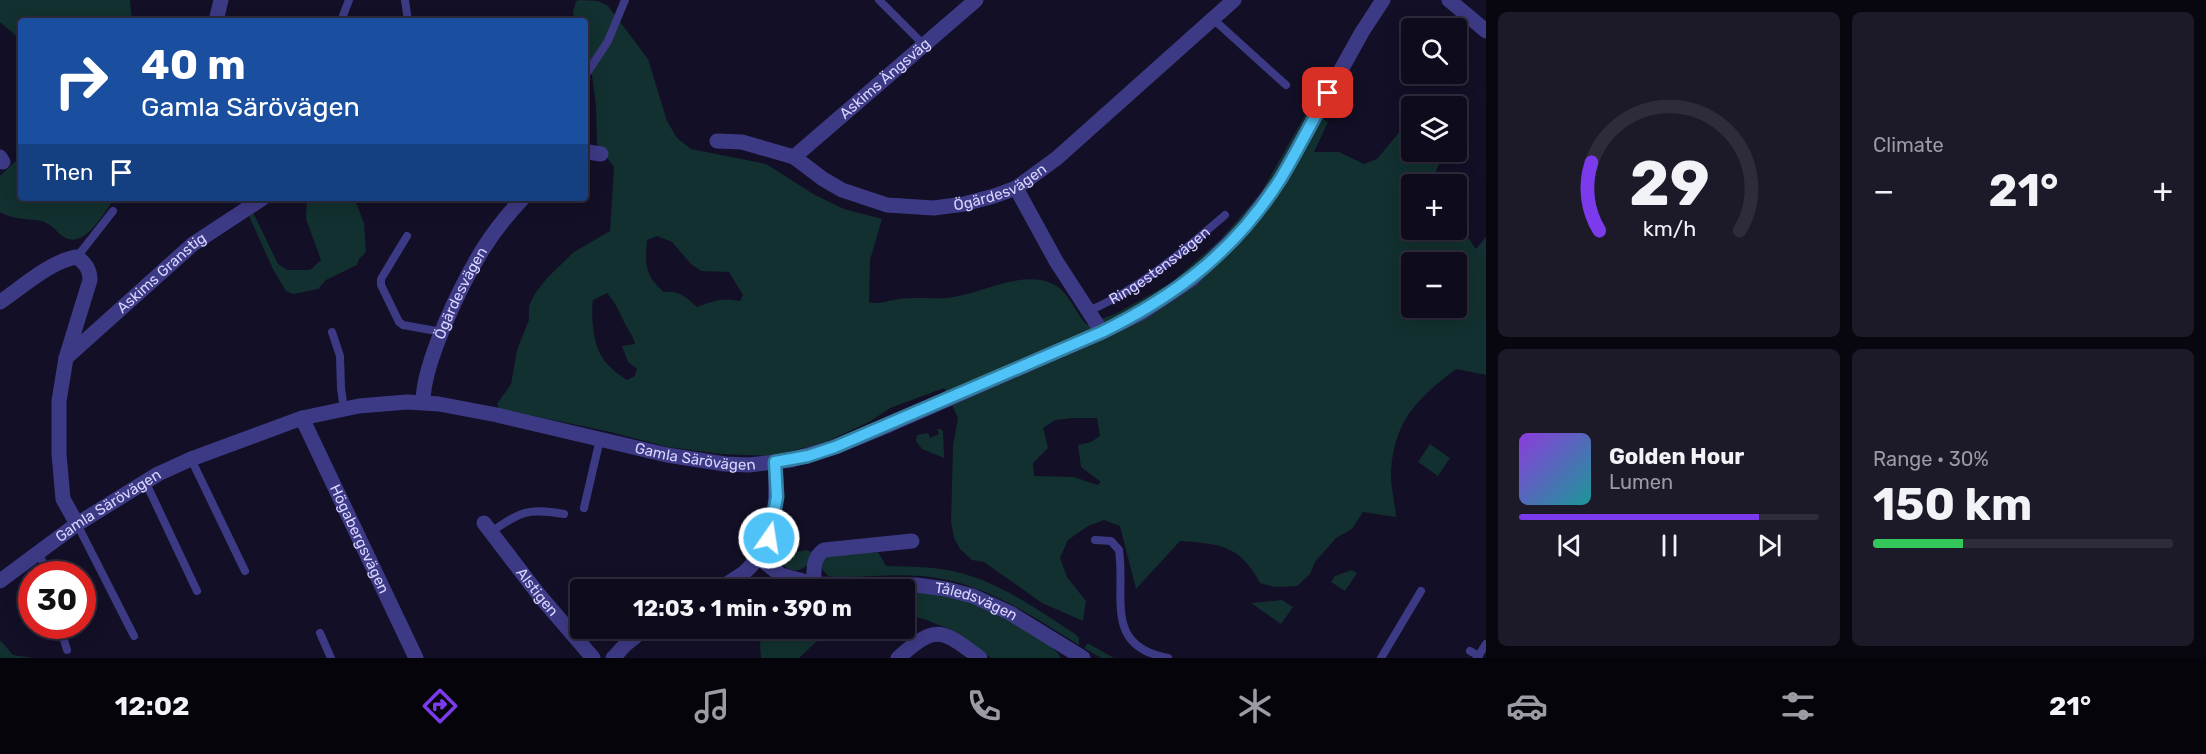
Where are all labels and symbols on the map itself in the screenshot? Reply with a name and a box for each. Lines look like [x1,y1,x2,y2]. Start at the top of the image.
street label: Askims Ängsväg [836,35,934,123]
pin [1302,67,1353,118]
street label: Ögärdesvägen [952,160,1050,214]
street label: Ringestensvägen [1106,223,1214,309]
street label: Askims Granstig [113,229,210,317]
street label: Ögärdesvägen [430,244,491,342]
street label: Gamla Särövägen [633,439,756,474]
street label: Gamla Särövägen [52,465,164,546]
street label: Högabergsvägen [326,482,393,596]
position arrow [737,506,801,570]
speed limit sign: 30 [18,561,96,639]
street label: Alstigen [512,564,562,620]
street label: Tåledsvägen [934,579,1021,624]

